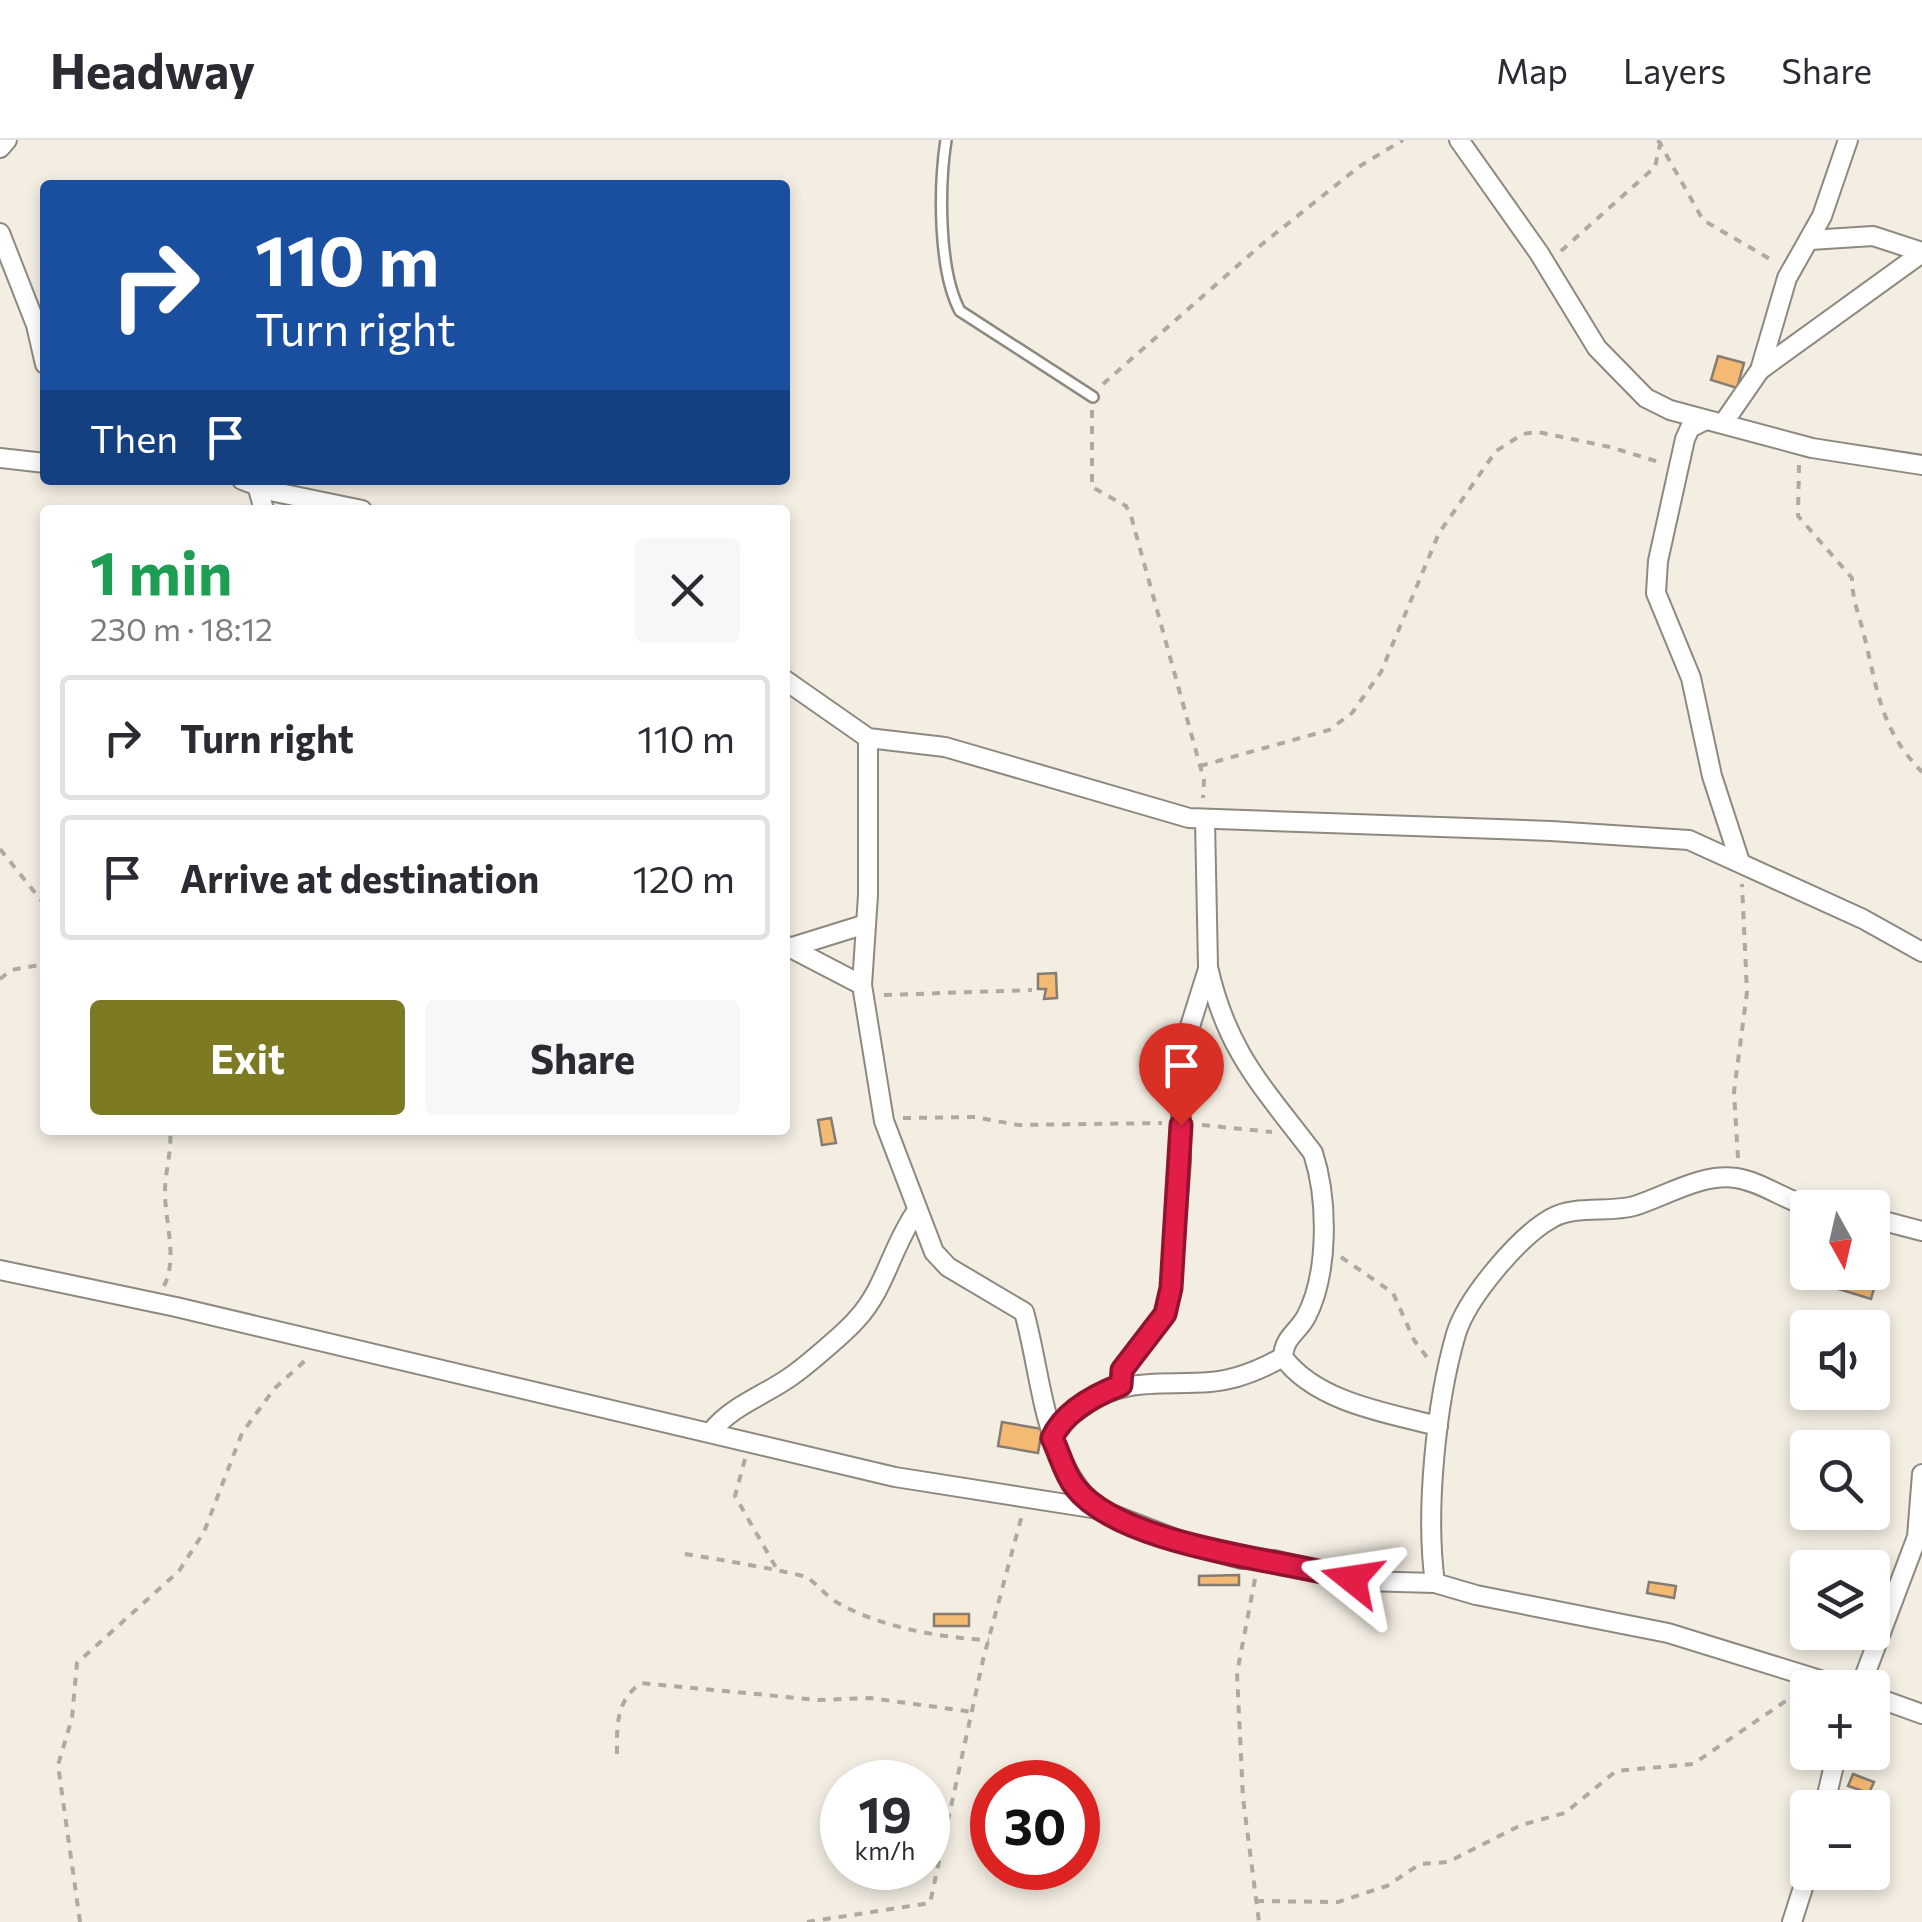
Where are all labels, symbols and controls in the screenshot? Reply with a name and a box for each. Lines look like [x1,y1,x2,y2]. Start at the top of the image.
text: Headway [50,40,255,99]
text: Map [1496,48,1568,91]
text: Layers [1623,48,1726,91]
text: Share [1781,48,1872,91]
text: 110 m [255,215,439,300]
icon: right [90,220,220,350]
text: Turn right [255,300,456,355]
icon: arrive [198,410,253,465]
text: Then [90,414,178,461]
text: 1 min [90,534,232,607]
button: close [635,538,740,643]
text: 230 m · 18:12 [90,608,273,648]
icon: right [95,710,150,765]
text: Turn right [180,714,354,761]
text: 110 m [637,714,735,761]
icon: arrive [95,850,150,905]
text: Arrive at destination [180,854,539,901]
text: 120 m [633,854,735,901]
button: Exit [90,1000,405,1115]
button: Share [425,1000,740,1115]
pin [1139,1023,1224,1126]
icon: arrive [1154,1038,1209,1093]
north arrow [1790,1190,1890,1290]
map controls [1790,1190,1890,1890]
button: sound [1790,1310,1890,1410]
button: search [1790,1430,1890,1530]
position arrow [1300,1527,1404,1631]
button: layers [1790,1550,1890,1650]
button: + [1790,1670,1890,1770]
speed limit sign: 30 [970,1760,1100,1890]
text: 19 [858,1782,912,1843]
button: − [1790,1790,1890,1890]
text: km/h [855,1835,915,1865]

